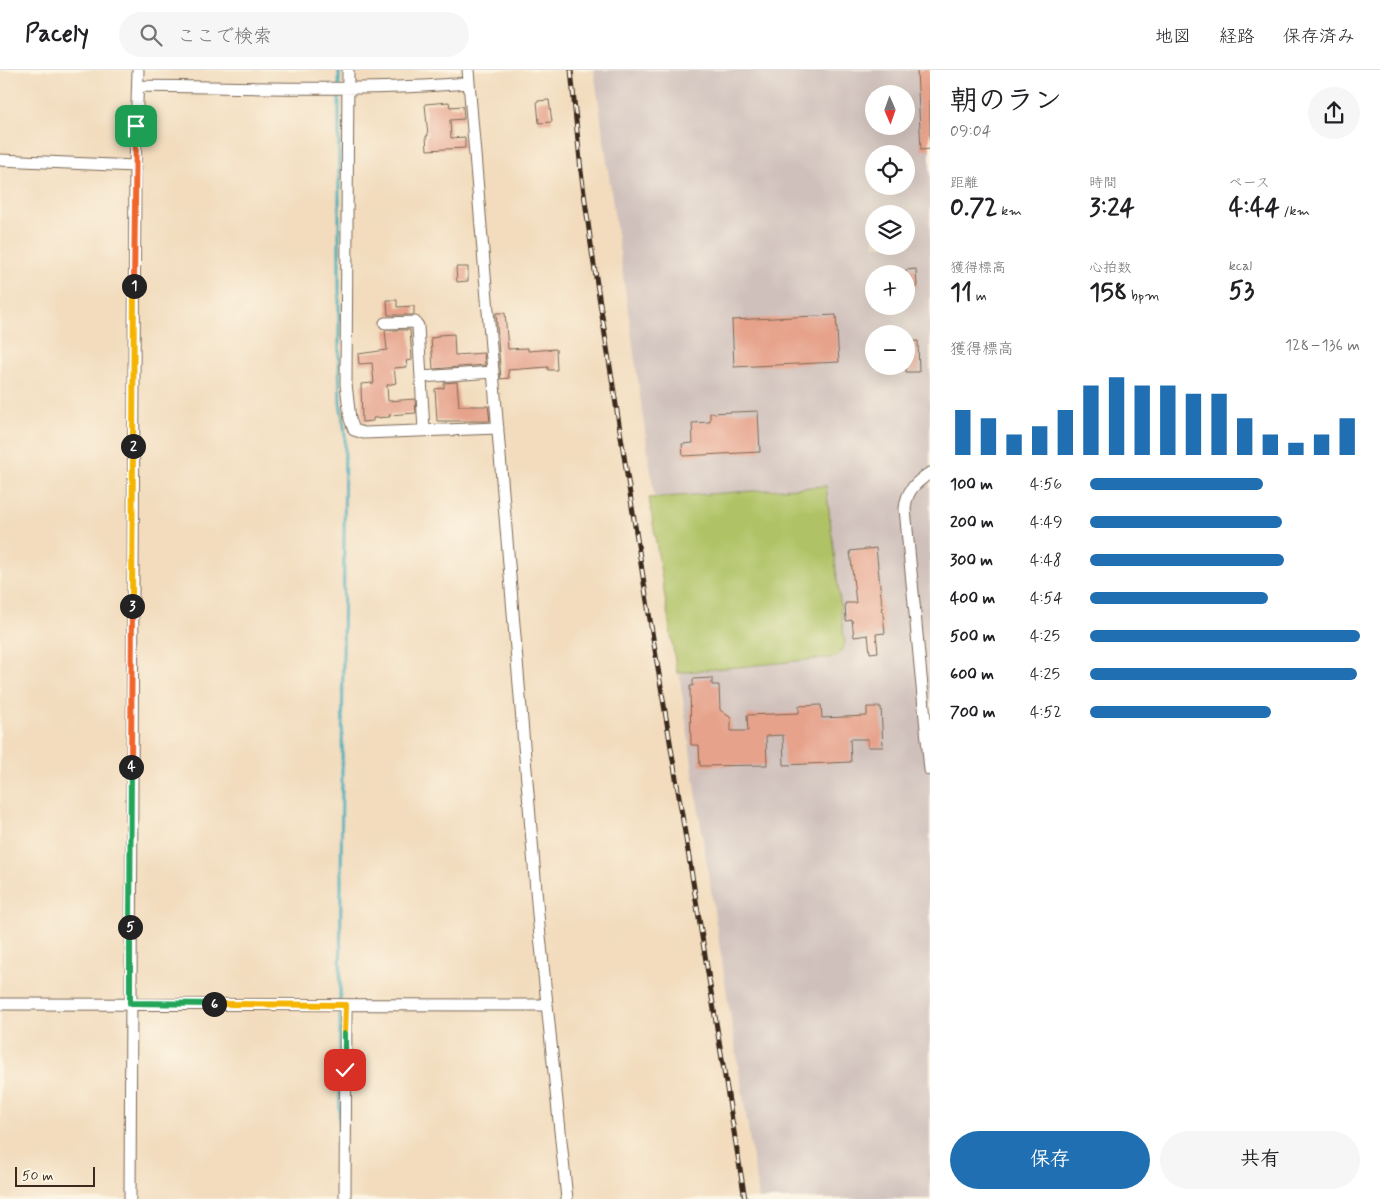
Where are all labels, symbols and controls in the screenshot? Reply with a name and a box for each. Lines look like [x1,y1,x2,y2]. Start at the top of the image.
search box [119,12,469,57]
text: Pacely [25,19,89,50]
icon: search [137,21,165,49]
text: ここで検索 [177,24,272,49]
text: 地図 [1155,25,1191,49]
text: 経路 [1219,25,1255,49]
text: 保存済み [1283,25,1355,49]
text: 朝のラン [950,83,1062,120]
north arrow [865,85,915,135]
map controls [865,85,915,375]
button: share [1308,87,1360,139]
pin [115,105,157,147]
icon: arrive [122,112,150,140]
text: 09:04 [950,121,991,142]
button: locate [865,145,915,195]
text: 距離 [950,174,978,192]
text: 時間 [1089,174,1117,192]
text: ペース [1229,174,1270,192]
text: 0.72 [950,192,998,225]
text: 3:24 [1089,192,1135,225]
text: 4:44 [1229,192,1280,225]
text: km [998,202,1022,220]
text: /km [1280,202,1310,220]
button: layers [865,205,915,255]
text: kcal [1229,257,1252,275]
text: 獲得標高 [950,259,1006,277]
text: 心拍数 [1089,259,1131,277]
button: + [865,265,915,315]
pin: 1 [122,274,146,298]
text: 53 [1229,275,1254,308]
text: 1 [131,277,138,295]
text: 11 [950,277,972,310]
text: 158 [1089,277,1127,310]
text: m [972,287,987,305]
text: bpm [1127,287,1159,305]
button: − [865,325,915,375]
text: 128–136 m [1285,335,1360,356]
text: 獲得標高 [950,339,1014,360]
pin: 2 [120,434,146,458]
text: 2 [130,437,137,455]
text: 100 m [950,474,993,495]
text: 4:56 [1030,474,1062,495]
text: 200 m [950,512,994,533]
text: 4:49 [1030,512,1062,533]
text: 300 m [950,550,993,571]
text: 4:48 [1030,550,1062,571]
text: 400 m [950,588,995,609]
text: 4:54 [1030,588,1063,609]
pin: 3 [120,594,144,618]
text: 3 [129,597,136,615]
text: 500 m [950,626,995,647]
text: 4:25 [1030,626,1060,647]
text: 600 m [950,664,994,685]
text: 4:25 [1030,664,1060,685]
text: 700 m [950,702,996,723]
text: 4:52 [1030,702,1062,723]
pin: 4 [118,754,144,780]
text: 4 [127,758,136,776]
pin: 5 [118,914,142,940]
text: 5 [126,918,135,936]
pin: 6 [202,992,226,1016]
text: 6 [211,995,218,1013]
pin [324,1049,366,1091]
icon: check [331,1056,359,1084]
button: 保存 [950,1131,1150,1189]
button: 共有 [1160,1131,1360,1189]
scale bar [15,1164,95,1187]
text: 50 m [22,1167,53,1185]

